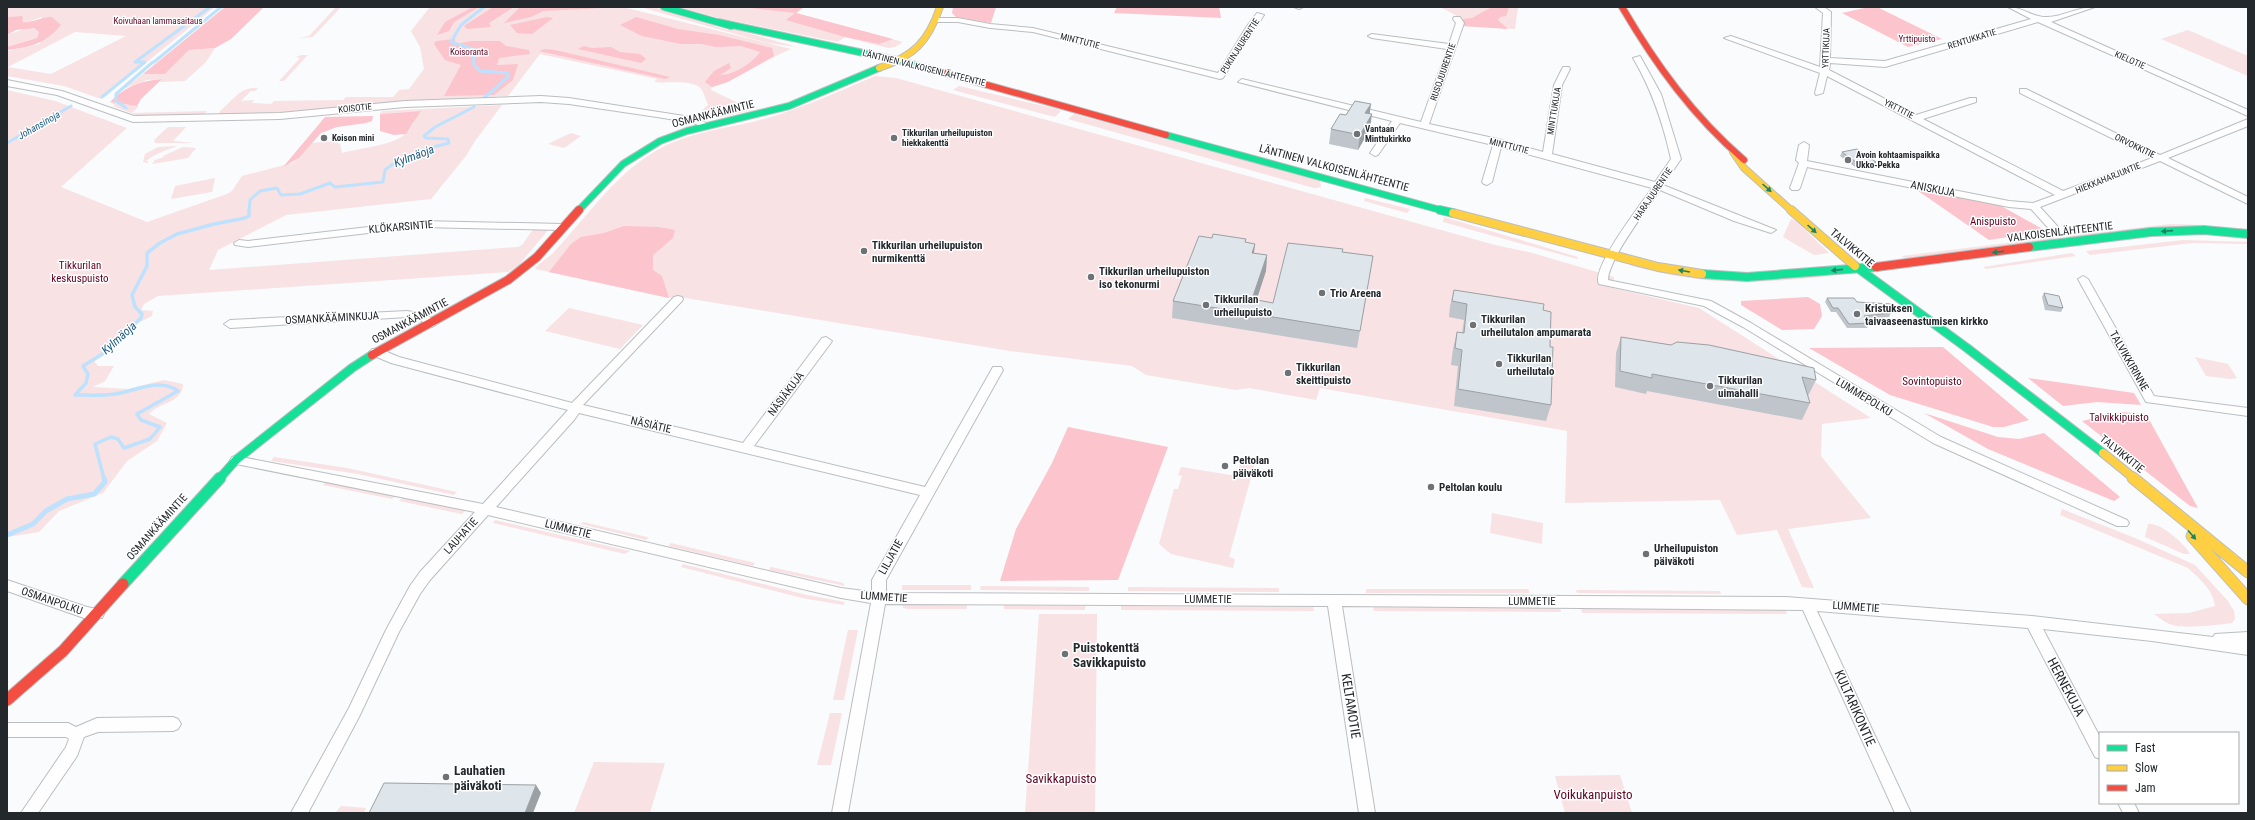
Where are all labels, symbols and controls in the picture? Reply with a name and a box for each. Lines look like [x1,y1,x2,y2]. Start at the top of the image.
park label: Koivuhaan lammasaitaus [113,16,203,26]
street label: PUKINJUURENTIE [1219,16,1262,75]
street label: RENTUKKATIE [1946,27,1998,51]
street label: YRTTIKUJA [1820,28,1832,68]
street label: MINTTUTIE [1059,31,1101,51]
park label: Yrttipuisto [1899,34,1936,44]
street label: RUSOJUURENTIE [1428,41,1458,102]
park label: Koisoranta [450,47,488,57]
street label: LÄNTINEN VALKOISENLÄHTEENTIE [861,48,987,88]
street label: KIELOTIE [2113,49,2147,71]
street label: MINTTUKUJA [1545,86,1563,136]
street label: OSMANKÄÄMINTIE [671,97,756,130]
street label: YRTTITIE [1882,97,1916,121]
street label: KOISOTIE [338,101,373,115]
water label: Johansinoja [16,108,62,141]
place label: Vantaan Minttukirkko [1365,124,1412,144]
place label: Tikkurilan urheilupuiston hiekkakenttä [902,128,992,148]
marker: Vantaan Minttukirkko [1352,129,1362,139]
street label: ORVOKKITIE [2113,132,2157,160]
marker: Koison mini [319,133,329,143]
place label: Koison mini [332,133,374,143]
marker: Tikkurilan urheilupuiston hiekkakenttä [889,133,899,143]
street label: MINTTUTIE [1488,136,1530,156]
water label: Kylmäoja [392,142,436,170]
street label: LÄNTINEN VALKOISENLÄHTEENTIE [1258,142,1411,194]
place label: Avoin kohtaamispaikka Ukko-Pekka [1856,150,1940,170]
marker: Avoin kohtaamispaikka Ukko-Pekka [1843,155,1853,165]
street label: HIEKKAHARJUNTIE [2074,160,2142,196]
street label: HARAJUURENTIE [1632,165,1675,222]
street label: ANISKUJA [1910,178,1957,200]
one-way arrow [1762,184,1772,193]
park label: Anispuisto [1970,215,2017,228]
street label: KLÖKARSINTIE [368,218,434,236]
street label: VALKOISENLÄHTEENTIE [2007,219,2114,245]
one-way arrow [1807,224,1817,234]
street label: TALVIKKITIE [1827,226,1877,270]
one-way arrow [2161,228,2173,235]
place label: Tikkurilan urheilupuiston nurmikenttä [872,239,982,265]
marker: Tikkurilan urheilupuiston nurmikenttä [859,246,869,256]
one-way arrow [1992,249,2004,255]
park label: Tikkurilan keskuspuisto [51,259,109,285]
place label: Tikkurilan urheilupuiston iso tekonurmi [1099,265,1209,291]
one-way arrow [1831,267,1843,274]
one-way arrow [1678,268,1690,274]
marker: Tikkurilan urheilupuiston iso tekonurmi [1086,272,1096,282]
place label: Trio Areena [1330,287,1381,300]
marker: Trio Areena [1317,288,1327,298]
place label: Tikkurilan urheilupuisto [1214,293,1273,319]
street label: OSMANKÄÄMINTIE [370,295,451,347]
marker: Tikkurilan urheilupuisto [1201,300,1211,310]
place label: Kristuksen taivaaseenastumisen kirkko [1865,302,1989,328]
street label: OSMANKÄÄMINKUJA [285,309,380,327]
marker: Kristuksen taivaaseenastumisen kirkko [1852,309,1862,319]
place label: Tikkurilan urheilutalon ampumarata [1481,313,1591,339]
water label: Kylmäoja [99,319,139,357]
marker: Tikkurilan urheilutalon ampumarata [1468,320,1478,330]
street label: TALVIKKIRINNE [2107,329,2152,394]
place label: Tikkurilan urheilutalo [1507,352,1555,378]
marker: Tikkurilan urheilutalo [1494,359,1504,369]
place label: Tikkurilan skeittipuisto [1296,361,1352,387]
marker: Tikkurilan skeittipuisto [1283,368,1293,378]
street label: NÄSIÄKUJA [765,369,807,419]
place label: Tikkurilan uimahalli [1718,374,1762,400]
street label: LUMMEPOLKU [1834,375,1894,419]
park label: Sovintopuisto [1902,375,1962,388]
marker: Tikkurilan uimahalli [1705,381,1715,391]
park label: Talvikkipuisto [2089,411,2149,424]
street label: NÄSIÄTIE [629,414,673,436]
street label: TALVIKKITIE [2097,432,2147,476]
place label: Peltolan päiväkoti [1233,454,1274,480]
marker: Peltolan päiväkoti [1220,461,1230,471]
place label: Peltolan koulu [1439,481,1502,494]
marker: Peltolan koulu [1426,482,1436,492]
street label: OSMANKÄÄMINTIE [124,491,190,563]
street label: LAUHATIE [441,515,481,557]
street label: LUMMETIE [543,517,593,541]
one-way arrow [2187,530,2196,540]
street label: LILJATIE [876,537,906,577]
place label: Urheilupuiston päiväkoti [1654,542,1718,568]
marker: Urheilupuiston päiväkoti [1641,549,1651,559]
street label: OSMANPOLKU [20,584,84,618]
street label: LUMMETIE [860,589,909,605]
street label: LUMMETIE [1184,593,1232,606]
street label: LUMMETIE [1508,595,1556,608]
street label: LUMMETIE [1832,599,1881,615]
place label: Puistokenttä Savikkapuisto [1073,640,1147,670]
marker: Puistokenttä Savikkapuisto [1060,649,1070,659]
street label: HERNEKUJA [2044,655,2088,719]
street label: KULTARIKONTIE [1832,668,1878,748]
street label: KELTAMOTIE [1338,672,1364,740]
legend [2099,732,2239,804]
text: Fast [2135,741,2156,755]
text: Slow [2135,761,2158,775]
place label: Lauhatien päiväkoti [454,763,505,793]
park label: Savikkapuisto [1025,771,1097,786]
marker: Lauhatien päiväkoti [441,772,451,782]
text: Jam [2135,781,2156,795]
park label: Voikukanpuisto [1554,787,1632,802]

